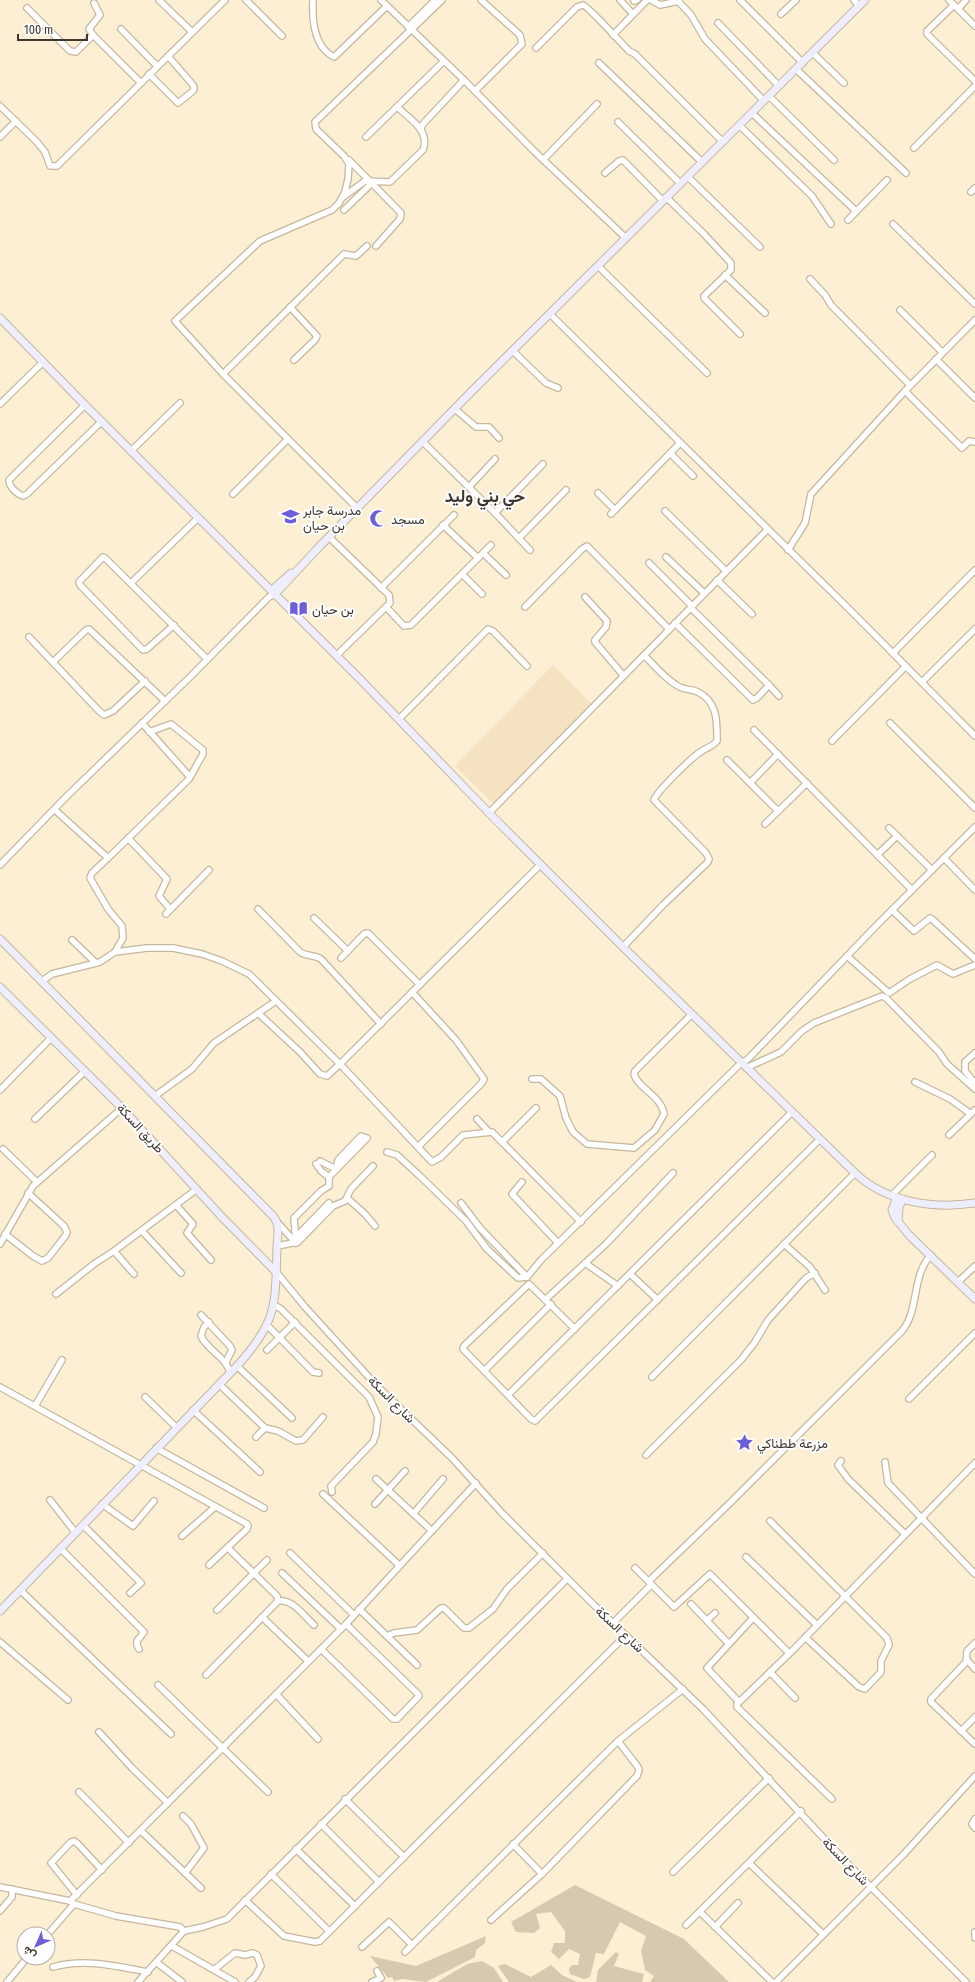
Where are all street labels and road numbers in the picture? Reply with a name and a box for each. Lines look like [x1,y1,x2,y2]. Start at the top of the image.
street label: طريق السكة [113,1101,167,1157]
street label: شارع السكة [364,1373,418,1427]
street label: شارع السكة [591,1603,647,1657]
street label: شارع السكة [818,1834,872,1890]

